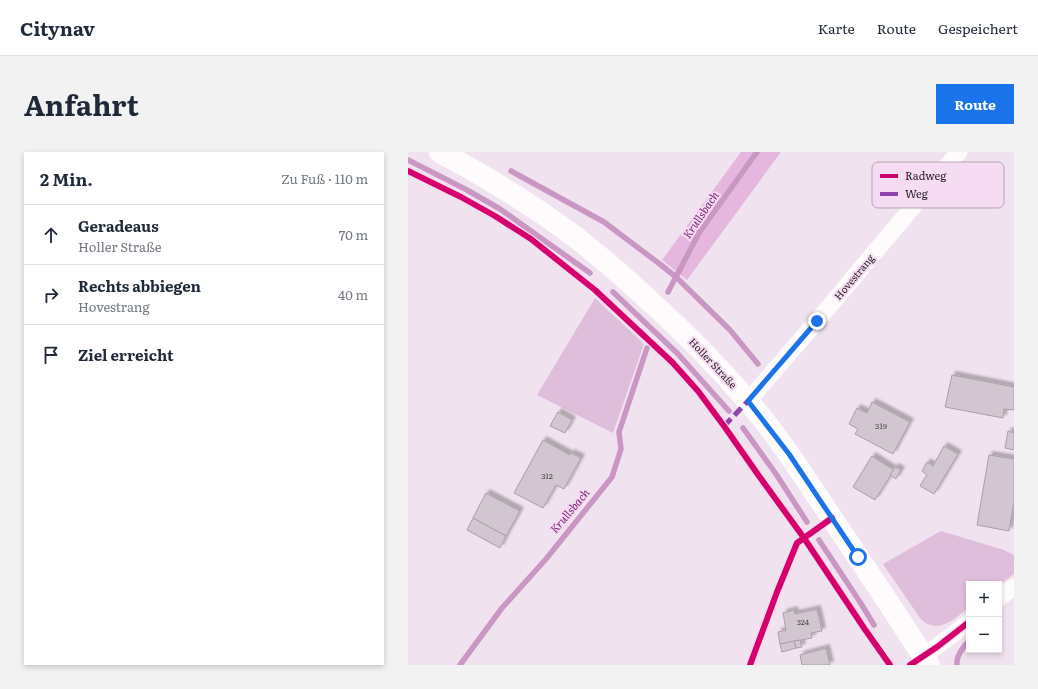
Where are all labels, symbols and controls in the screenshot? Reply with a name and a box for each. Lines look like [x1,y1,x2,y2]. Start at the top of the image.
text: Citynav [20,14,95,42]
text: Karte [818,18,855,38]
text: Route [877,18,916,38]
text: Gespeichert [938,18,1018,38]
text: Anfahrt [24,83,139,125]
button: Route [936,84,1014,124]
legend [872,162,1004,208]
text: 2 Min. [40,166,93,191]
text: Radweg [905,167,947,183]
text: Zu Fuß · 110 m [281,169,368,188]
text: Weg [905,185,929,201]
water label: Krullsbach [679,187,722,241]
text: Geradeaus [78,214,159,237]
icon: ahead [40,224,62,246]
text: 70 m [339,225,368,244]
text: Holler Straße [78,237,161,256]
street label: Hovestrang [830,250,877,303]
text: Rechts abbiegen [78,274,201,297]
icon: right [40,284,62,306]
text: 40 m [338,285,368,304]
text: Hovestrang [78,297,150,316]
route end [808,312,826,330]
street label: Holler Straße [686,334,741,391]
text: Ziel erreicht [78,343,173,366]
icon: arrive [40,344,62,366]
house number: 319 [875,420,887,431]
house number: 312 [541,470,553,481]
water label: Krullsbach [546,484,593,536]
route start [849,548,867,566]
map controls [966,581,1002,653]
button: + [966,581,1002,617]
house number: 324 [797,616,810,627]
button: − [966,617,1002,653]

